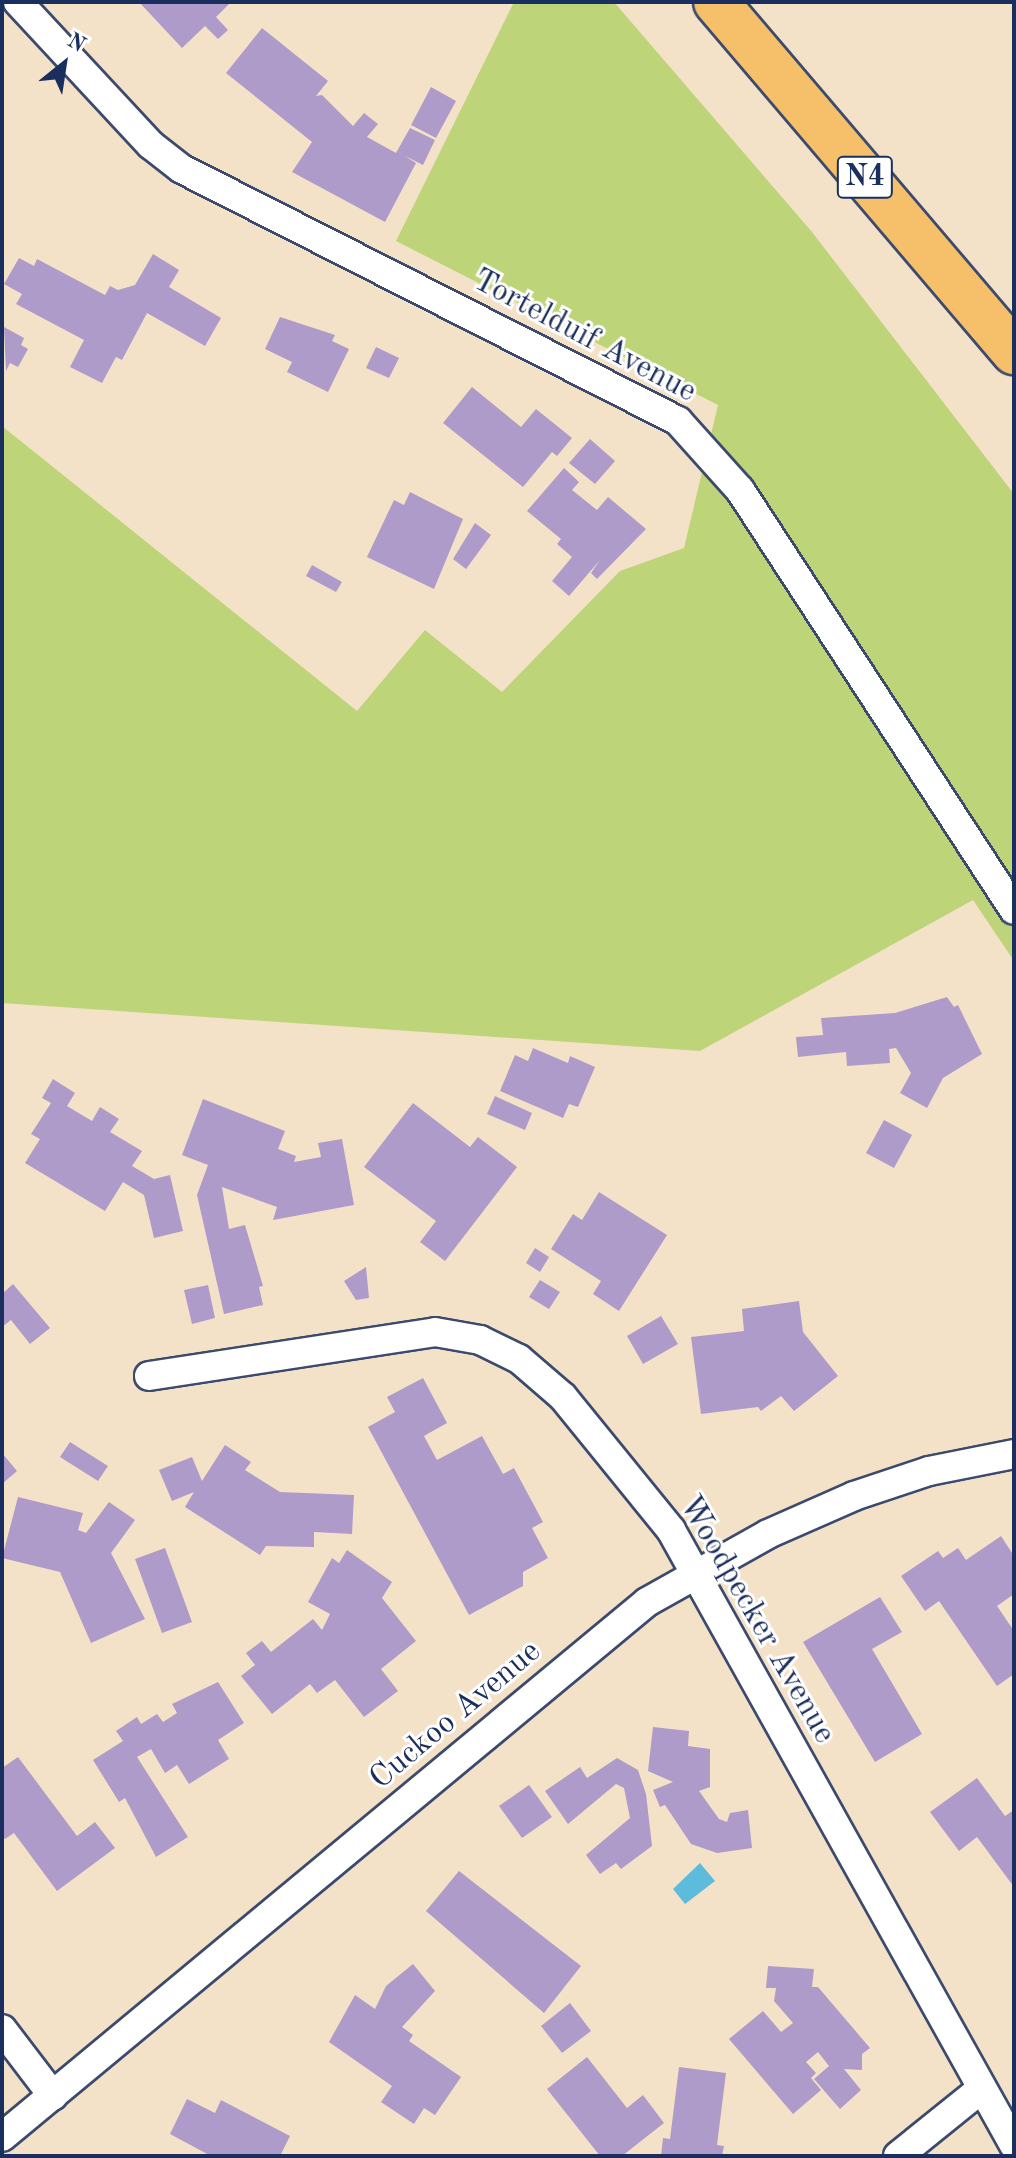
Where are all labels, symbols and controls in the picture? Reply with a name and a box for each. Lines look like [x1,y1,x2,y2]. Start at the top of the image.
north arrow [24,24,104,104]
text: N [63,29,89,57]
road number: N4 [835,151,895,203]
street label: Tortelduif Avenue [466,262,702,412]
street label: Woodpecker Avenue [669,1489,843,1751]
street label: Cuckoo Avenue [363,1633,549,1799]

